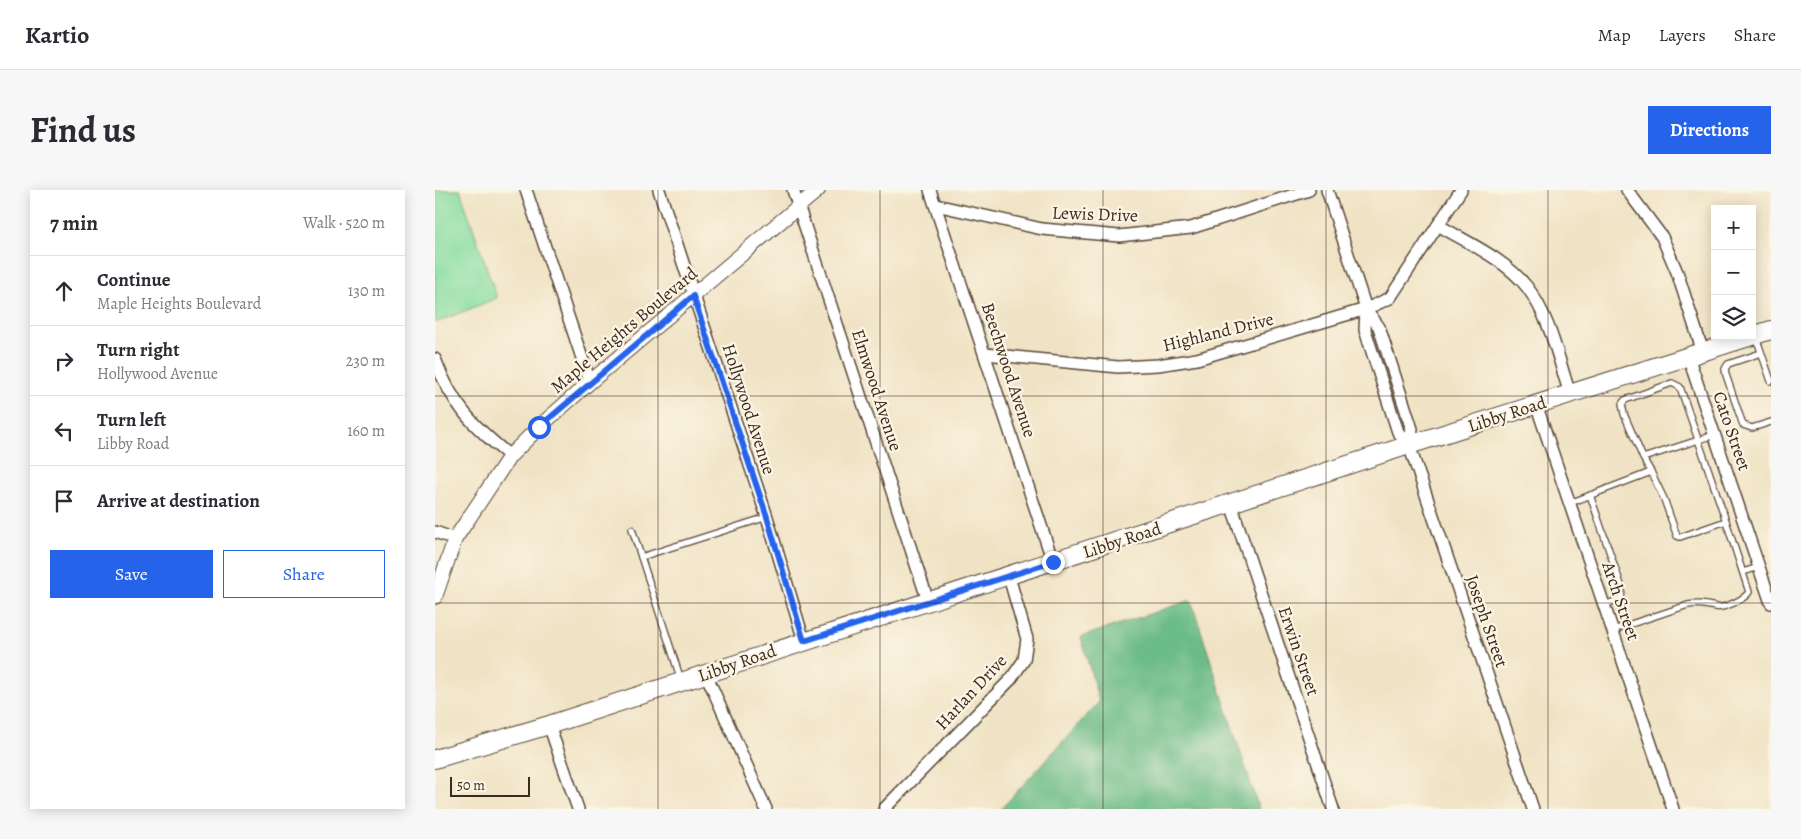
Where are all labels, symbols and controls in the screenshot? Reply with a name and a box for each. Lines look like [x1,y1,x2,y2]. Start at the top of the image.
text: Kartio [25,19,89,51]
text: Map [1598,23,1631,47]
text: Layers [1659,23,1706,47]
text: Share [1734,23,1776,47]
text: Find us [30,106,136,154]
button: Directions [1648,106,1771,154]
street label: Lewis Drive [1052,201,1138,227]
map controls [1711,205,1756,340]
button: + [1711,205,1756,250]
text: 7 min [50,209,98,237]
text: Walk · 520 m [303,212,385,234]
button: − [1711,250,1756,295]
street label: Maple Heights Boulevard [545,261,703,399]
text: Continue [97,267,171,293]
icon: ahead [50,277,78,305]
text: 130 m [348,280,385,302]
text: Maple Heights Boulevard [97,293,261,315]
button: layers [1711,295,1756,340]
street label: Beechwood Avenue [976,299,1042,441]
street label: Highland Drive [1160,307,1276,357]
street label: Elmwood Avenue [846,326,908,454]
text: Turn right [97,337,179,363]
street label: Hollywood Avenue [717,341,781,477]
icon: right [50,347,78,375]
text: 230 m [346,350,385,372]
text: Hollywood Avenue [97,363,218,385]
street label: Cato Street [1707,388,1757,474]
street label: Libby Road [1465,390,1550,438]
text: Turn left [97,407,166,433]
route start [528,416,551,439]
icon: left [50,417,78,445]
text: 160 m [347,420,385,442]
text: Libby Road [97,433,169,455]
icon: arrive [50,487,78,515]
text: Arrive at destination [97,488,260,514]
street label: Libby Road [1080,516,1165,564]
button: Save [50,550,213,598]
button: Share [223,550,385,598]
route end [1042,551,1065,574]
street label: Arch Street [1596,557,1646,644]
street label: Joseph Street [1460,572,1514,671]
street label: Erwin Street [1273,603,1325,699]
street label: Libby Road [695,638,780,688]
street label: Harlan Drive [930,649,1012,735]
scale bar [450,774,530,797]
text: 50 m [457,776,485,795]

